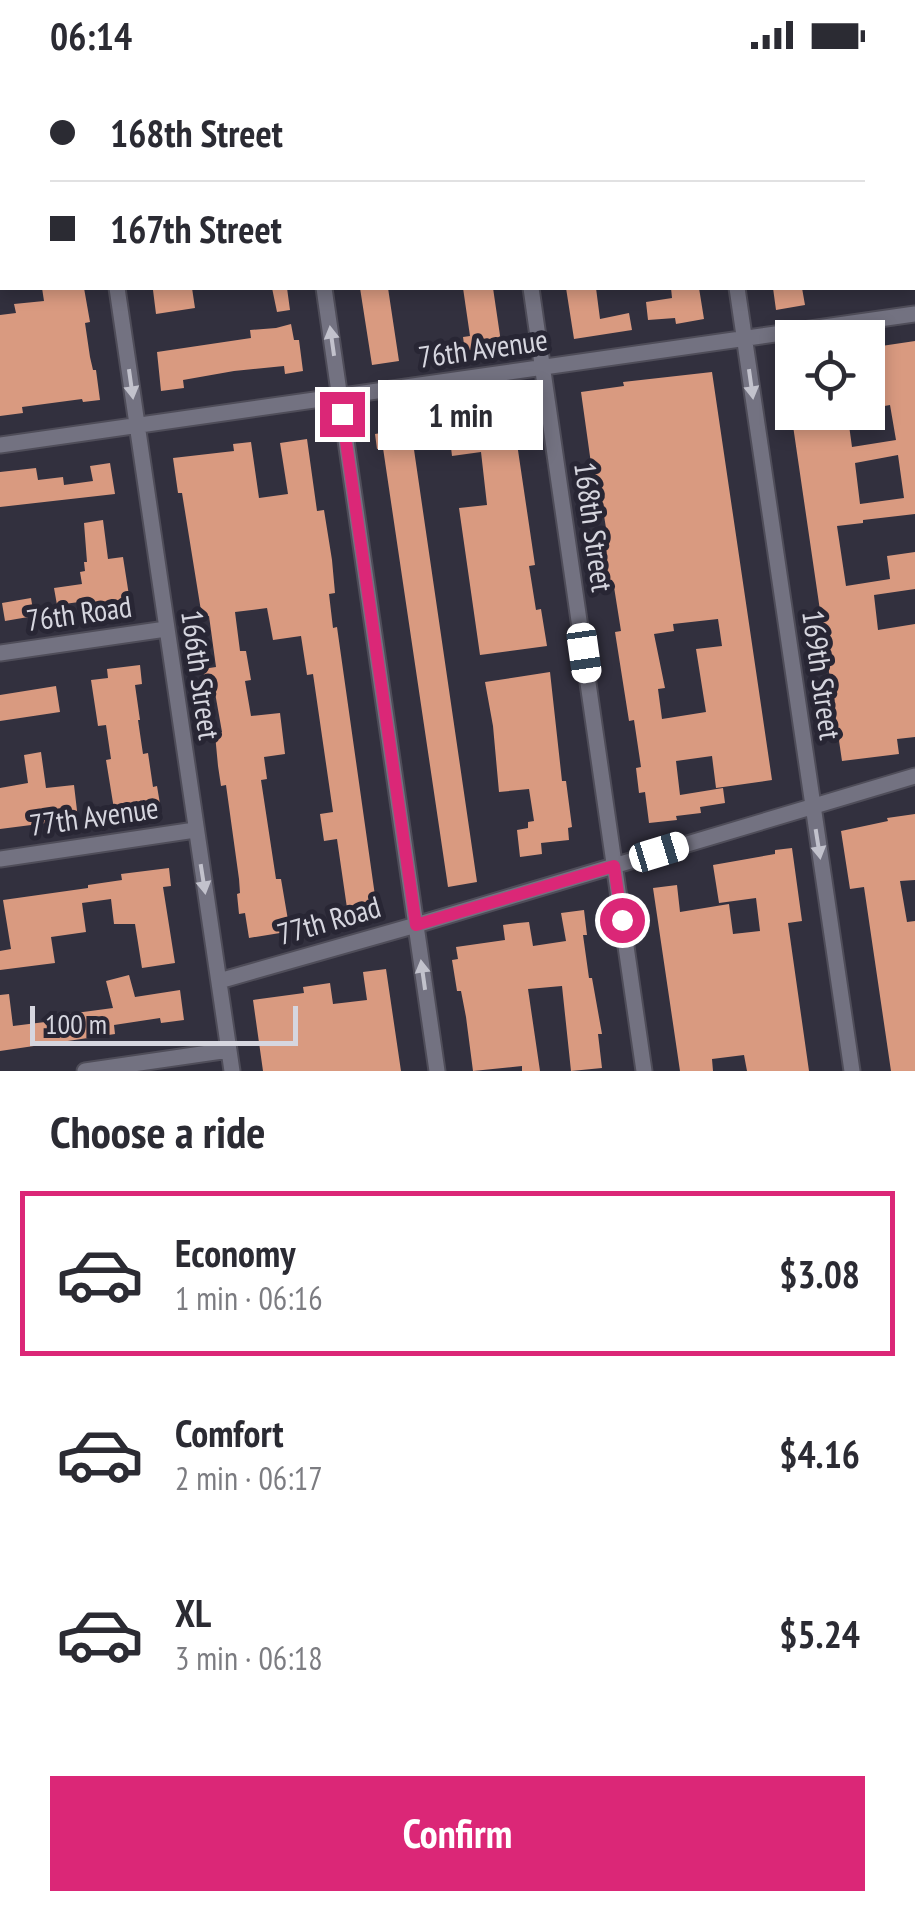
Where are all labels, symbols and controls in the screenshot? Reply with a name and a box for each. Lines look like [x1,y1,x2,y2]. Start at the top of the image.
text: 06:14 [50,11,132,60]
text: 168th Street [110,108,283,157]
text: 167th Street [110,204,282,253]
street label: 76th Avenue [416,319,550,376]
map controls [775,320,885,430]
button: locate [775,320,885,430]
one-way arrow [323,325,339,356]
one-way arrow [123,369,139,400]
one-way arrow [744,369,760,400]
callout: 1 min [377,379,542,449]
route end [320,392,365,437]
text: 1 min [428,394,493,436]
street label: 168th Street [566,460,623,595]
street label: 76th Road [24,586,134,639]
street label: 166th Street [173,608,230,743]
street label: 169th Street [794,608,851,743]
car [565,621,603,685]
street label: 77th Avenue [27,787,161,844]
car [626,829,692,875]
one-way arrow [811,829,826,860]
one-way arrow [195,864,211,895]
street label: 77th Road [272,886,385,953]
route start [600,898,645,943]
one-way arrow [415,958,431,990]
scale bar [30,1001,298,1046]
text: 100 m [45,1005,107,1042]
text: Choose a ride [50,1102,265,1160]
text: Economy [175,1228,295,1277]
icon: car [55,1229,145,1319]
text: $3.08 [779,1249,860,1298]
text: 1 min · 06:16 [175,1277,323,1319]
text: Comfort [175,1408,284,1457]
icon: car [55,1409,145,1499]
text: $4.16 [779,1429,860,1478]
text: 2 min · 06:17 [175,1457,323,1499]
text: XL [175,1588,211,1637]
icon: car [55,1589,145,1679]
text: $5.24 [779,1609,860,1658]
text: 3 min · 06:18 [175,1637,323,1679]
button: Confirm [50,1776,865,1891]

